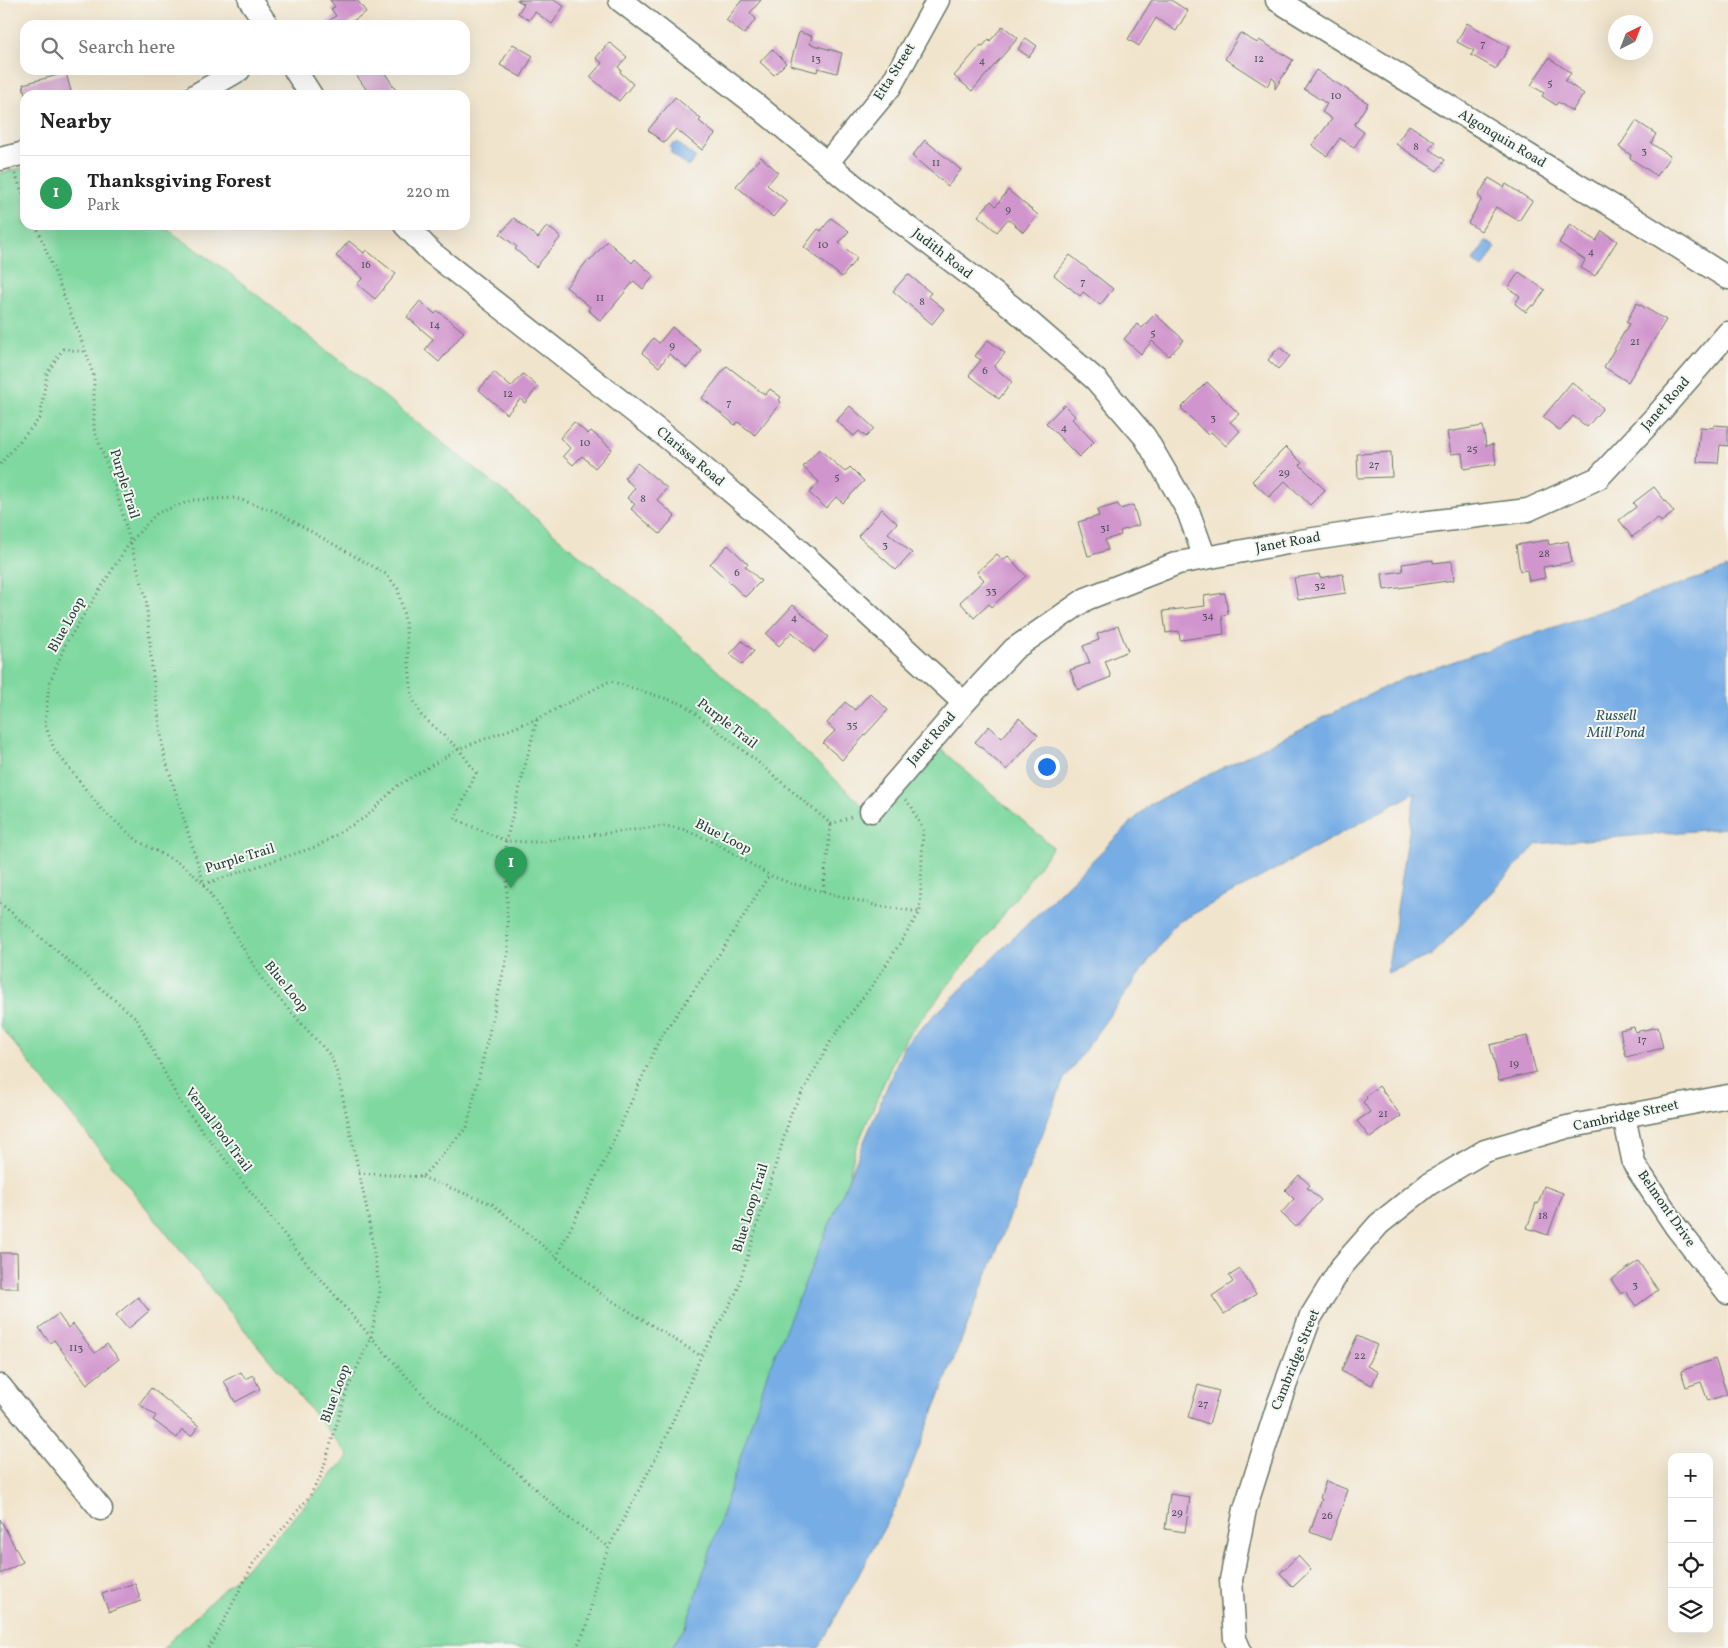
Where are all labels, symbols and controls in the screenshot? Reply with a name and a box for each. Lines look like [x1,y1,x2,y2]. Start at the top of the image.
north arrow [1608,15,1653,60]
search box [20,20,470,75]
icon: search [38,34,66,62]
text: Search here [78,35,175,61]
house number: 7 [1480,37,1486,52]
street label: Etta Street [870,40,920,104]
house number: 13 [811,52,821,67]
house number: 12 [1254,52,1264,67]
house number: 4 [979,54,986,69]
house number: 5 [1547,76,1553,91]
house number: 10 [1331,89,1342,104]
street label: Algonquin Road [1454,105,1550,173]
text: Nearby [40,108,111,137]
house number: 8 [1413,140,1419,155]
house number: 3 [1641,144,1647,159]
house number: 11 [932,156,940,171]
text: Thanksgiving Forest [87,169,271,195]
text: 1 [53,182,59,204]
text: 220 m [406,182,450,204]
text: Park [87,195,120,217]
house number: 9 [1005,203,1011,218]
street label: Judith Road [908,224,976,284]
house number: 10 [818,238,829,253]
house number: 4 [1588,245,1595,260]
house number: 16 [361,258,371,273]
house number: 7 [1080,275,1086,290]
house number: 11 [596,291,604,306]
house number: 8 [919,295,925,310]
house number: 14 [430,318,441,333]
house number: 5 [1150,326,1156,341]
house number: 21 [1630,335,1640,350]
house number: 9 [669,339,675,354]
house number: 6 [982,364,988,379]
street label: Janet Road [1637,373,1695,435]
house number: 12 [503,387,513,402]
house number: 7 [726,396,732,411]
house number: 3 [1210,411,1216,426]
house number: 4 [1061,421,1068,436]
street label: Clarissa Road [652,423,728,491]
house number: 10 [580,436,591,451]
house number: 25 [1466,442,1478,457]
street label: Purple Trail [104,447,144,521]
house number: 27 [1369,458,1379,473]
house number: 29 [1278,466,1290,481]
house number: 5 [834,470,840,485]
house number: 8 [640,492,646,507]
house number: 31 [1100,521,1110,536]
street label: Janet Road [1254,528,1322,558]
house number: 3 [882,538,888,553]
house number: 28 [1538,547,1550,562]
house number: 6 [734,566,740,581]
house number: 32 [1314,579,1326,594]
house number: 33 [985,584,997,599]
street label: Blue Loop [44,594,90,656]
house number: 34 [1202,609,1215,624]
house number: 4 [791,611,798,626]
street label: Purple Trail [693,694,761,754]
water label: Russell Mill Pond [1586,706,1645,744]
street label: Janet Road [903,708,961,770]
house number: 35 [847,718,857,733]
your location [1034,754,1060,780]
street label: Blue Loop [692,815,754,859]
street label: Purple Trail [203,839,277,879]
pin: 1 [495,847,527,888]
street label: Blue Loop [259,957,313,1017]
house number: 17 [1637,1033,1647,1048]
house number: 19 [1509,1057,1519,1072]
street label: Vernal Pool Trail [180,1084,256,1176]
street label: Cambridge Street [1571,1096,1681,1136]
house number: 21 [1378,1107,1388,1122]
street label: Blue Loop Trail [728,1161,774,1255]
street label: Belmont Drive [1633,1167,1700,1251]
house number: 18 [1538,1209,1548,1224]
house number: 3 [1632,1278,1638,1293]
street label: Cambridge Street [1267,1307,1325,1413]
house number: 113 [69,1341,83,1356]
house number: 22 [1354,1349,1366,1364]
street label: Blue Loop [317,1362,355,1426]
house number: 27 [1198,1397,1208,1412]
map controls [1668,1453,1713,1633]
button: + [1668,1453,1713,1498]
button: − [1668,1498,1713,1543]
house number: 29 [1171,1506,1183,1521]
house number: 26 [1321,1509,1333,1524]
button: locate [1668,1543,1713,1588]
button: layers [1668,1588,1713,1633]

